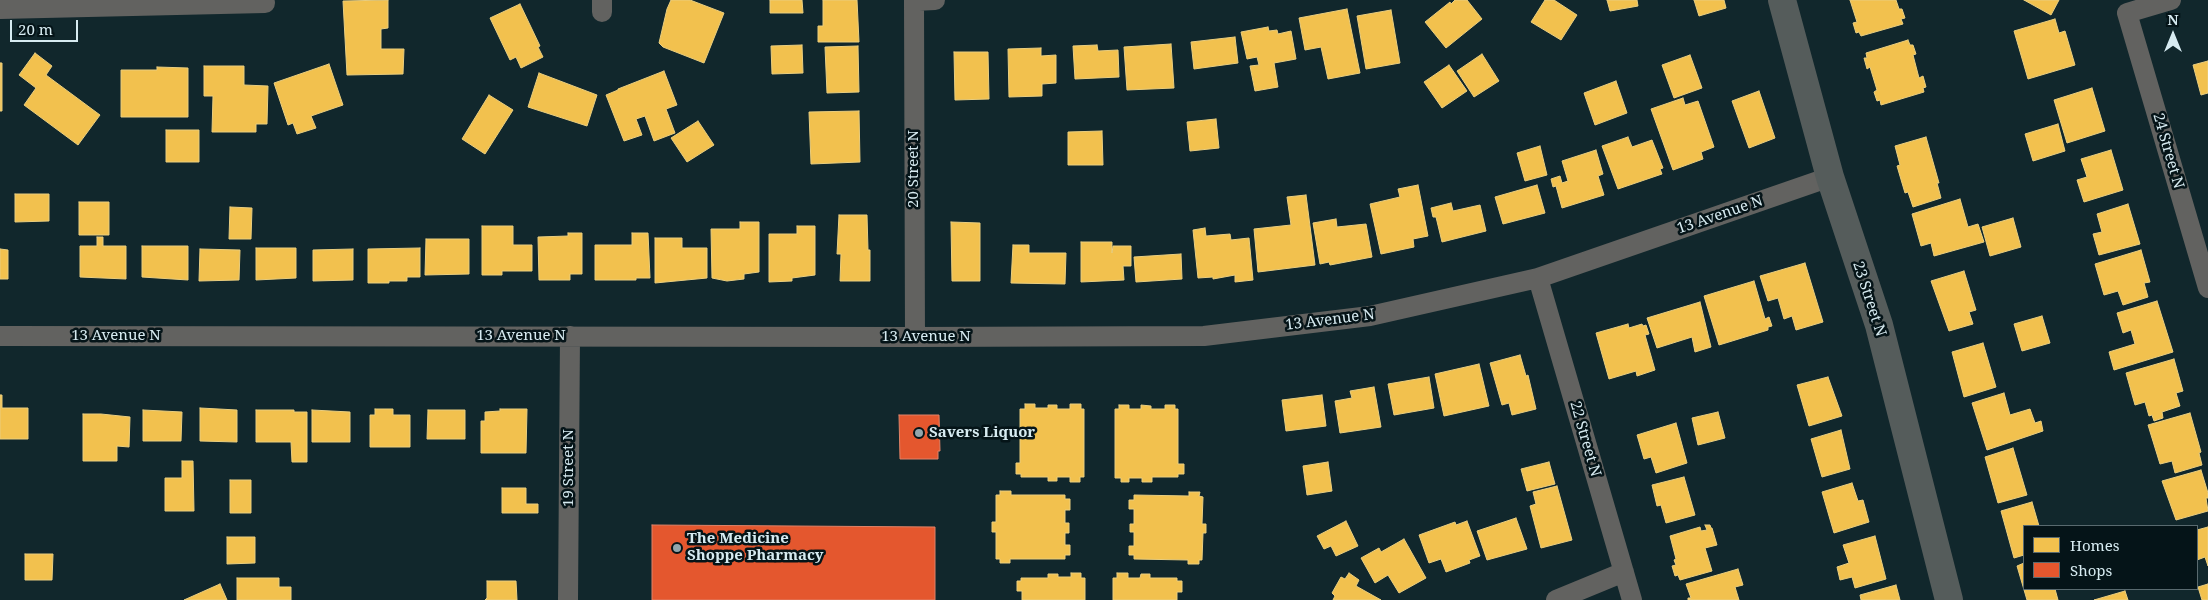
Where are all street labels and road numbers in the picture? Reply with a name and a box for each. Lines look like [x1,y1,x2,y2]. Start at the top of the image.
street label: 24 Street N [2149,111,2187,191]
street label: 20 Street N [905,130,923,208]
street label: 13 Avenue N [1675,192,1765,238]
street label: 23 Street N [1848,259,1890,339]
street label: 13 Avenue N [1284,306,1376,334]
street label: 13 Avenue N [71,327,161,345]
street label: 13 Avenue N [476,327,566,345]
street label: 13 Avenue N [881,328,971,346]
street label: 22 Street N [1566,399,1604,479]
street label: 19 Street N [560,429,578,507]

